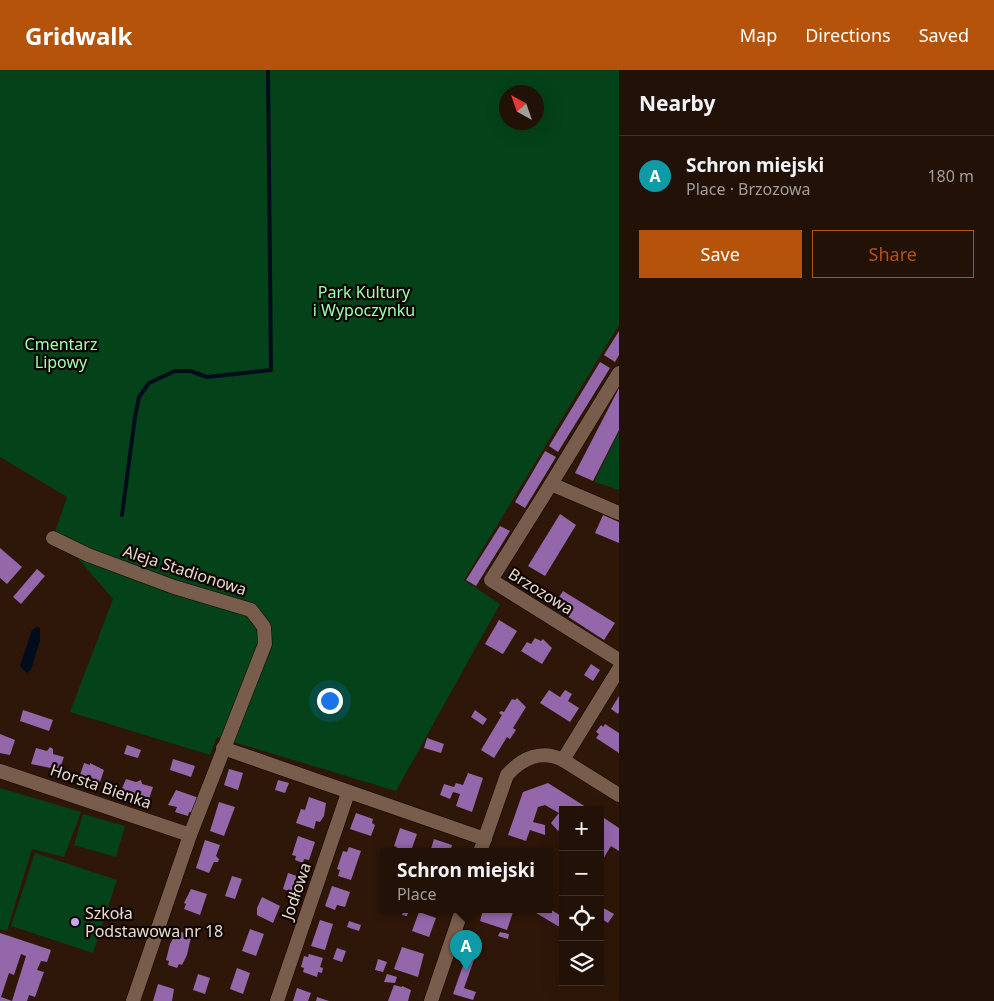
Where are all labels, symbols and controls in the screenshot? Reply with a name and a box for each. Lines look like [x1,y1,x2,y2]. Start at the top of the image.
text: Gridwalk [25,19,132,52]
text: Map [740,23,777,47]
text: Directions [805,23,891,47]
text: Saved [919,23,969,47]
north arrow [499,85,544,130]
text: Nearby [639,89,715,117]
text: Schron miejski [686,152,824,178]
text: A [649,165,661,187]
text: 180 m [927,165,974,187]
text: Place · Brzozowa [686,178,811,200]
button: Save [639,230,802,278]
button: Share [812,230,974,278]
park label: Park Kultury i Wypoczynku [313,281,415,321]
park label: Cmentarz Lipowy [25,333,97,373]
street label: Aleja Stadionowa [120,540,250,600]
street label: Brzozowa [504,562,578,620]
your location [317,688,343,714]
street label: Horsta Bienka [47,758,155,814]
map controls [559,806,604,986]
button: + [559,806,604,851]
popup [380,848,552,913]
button: − [559,851,604,896]
text: Schron miejski [397,857,535,883]
street label: Jodłowa [275,860,316,924]
text: Place [397,883,436,905]
button: locate [559,896,604,941]
place label: Szkoła Podstawowa nr 18 [85,902,223,942]
marker: Szkoła Podstawowa nr 18 [69,916,81,928]
pin: A [450,930,482,971]
button: layers [559,941,604,986]

